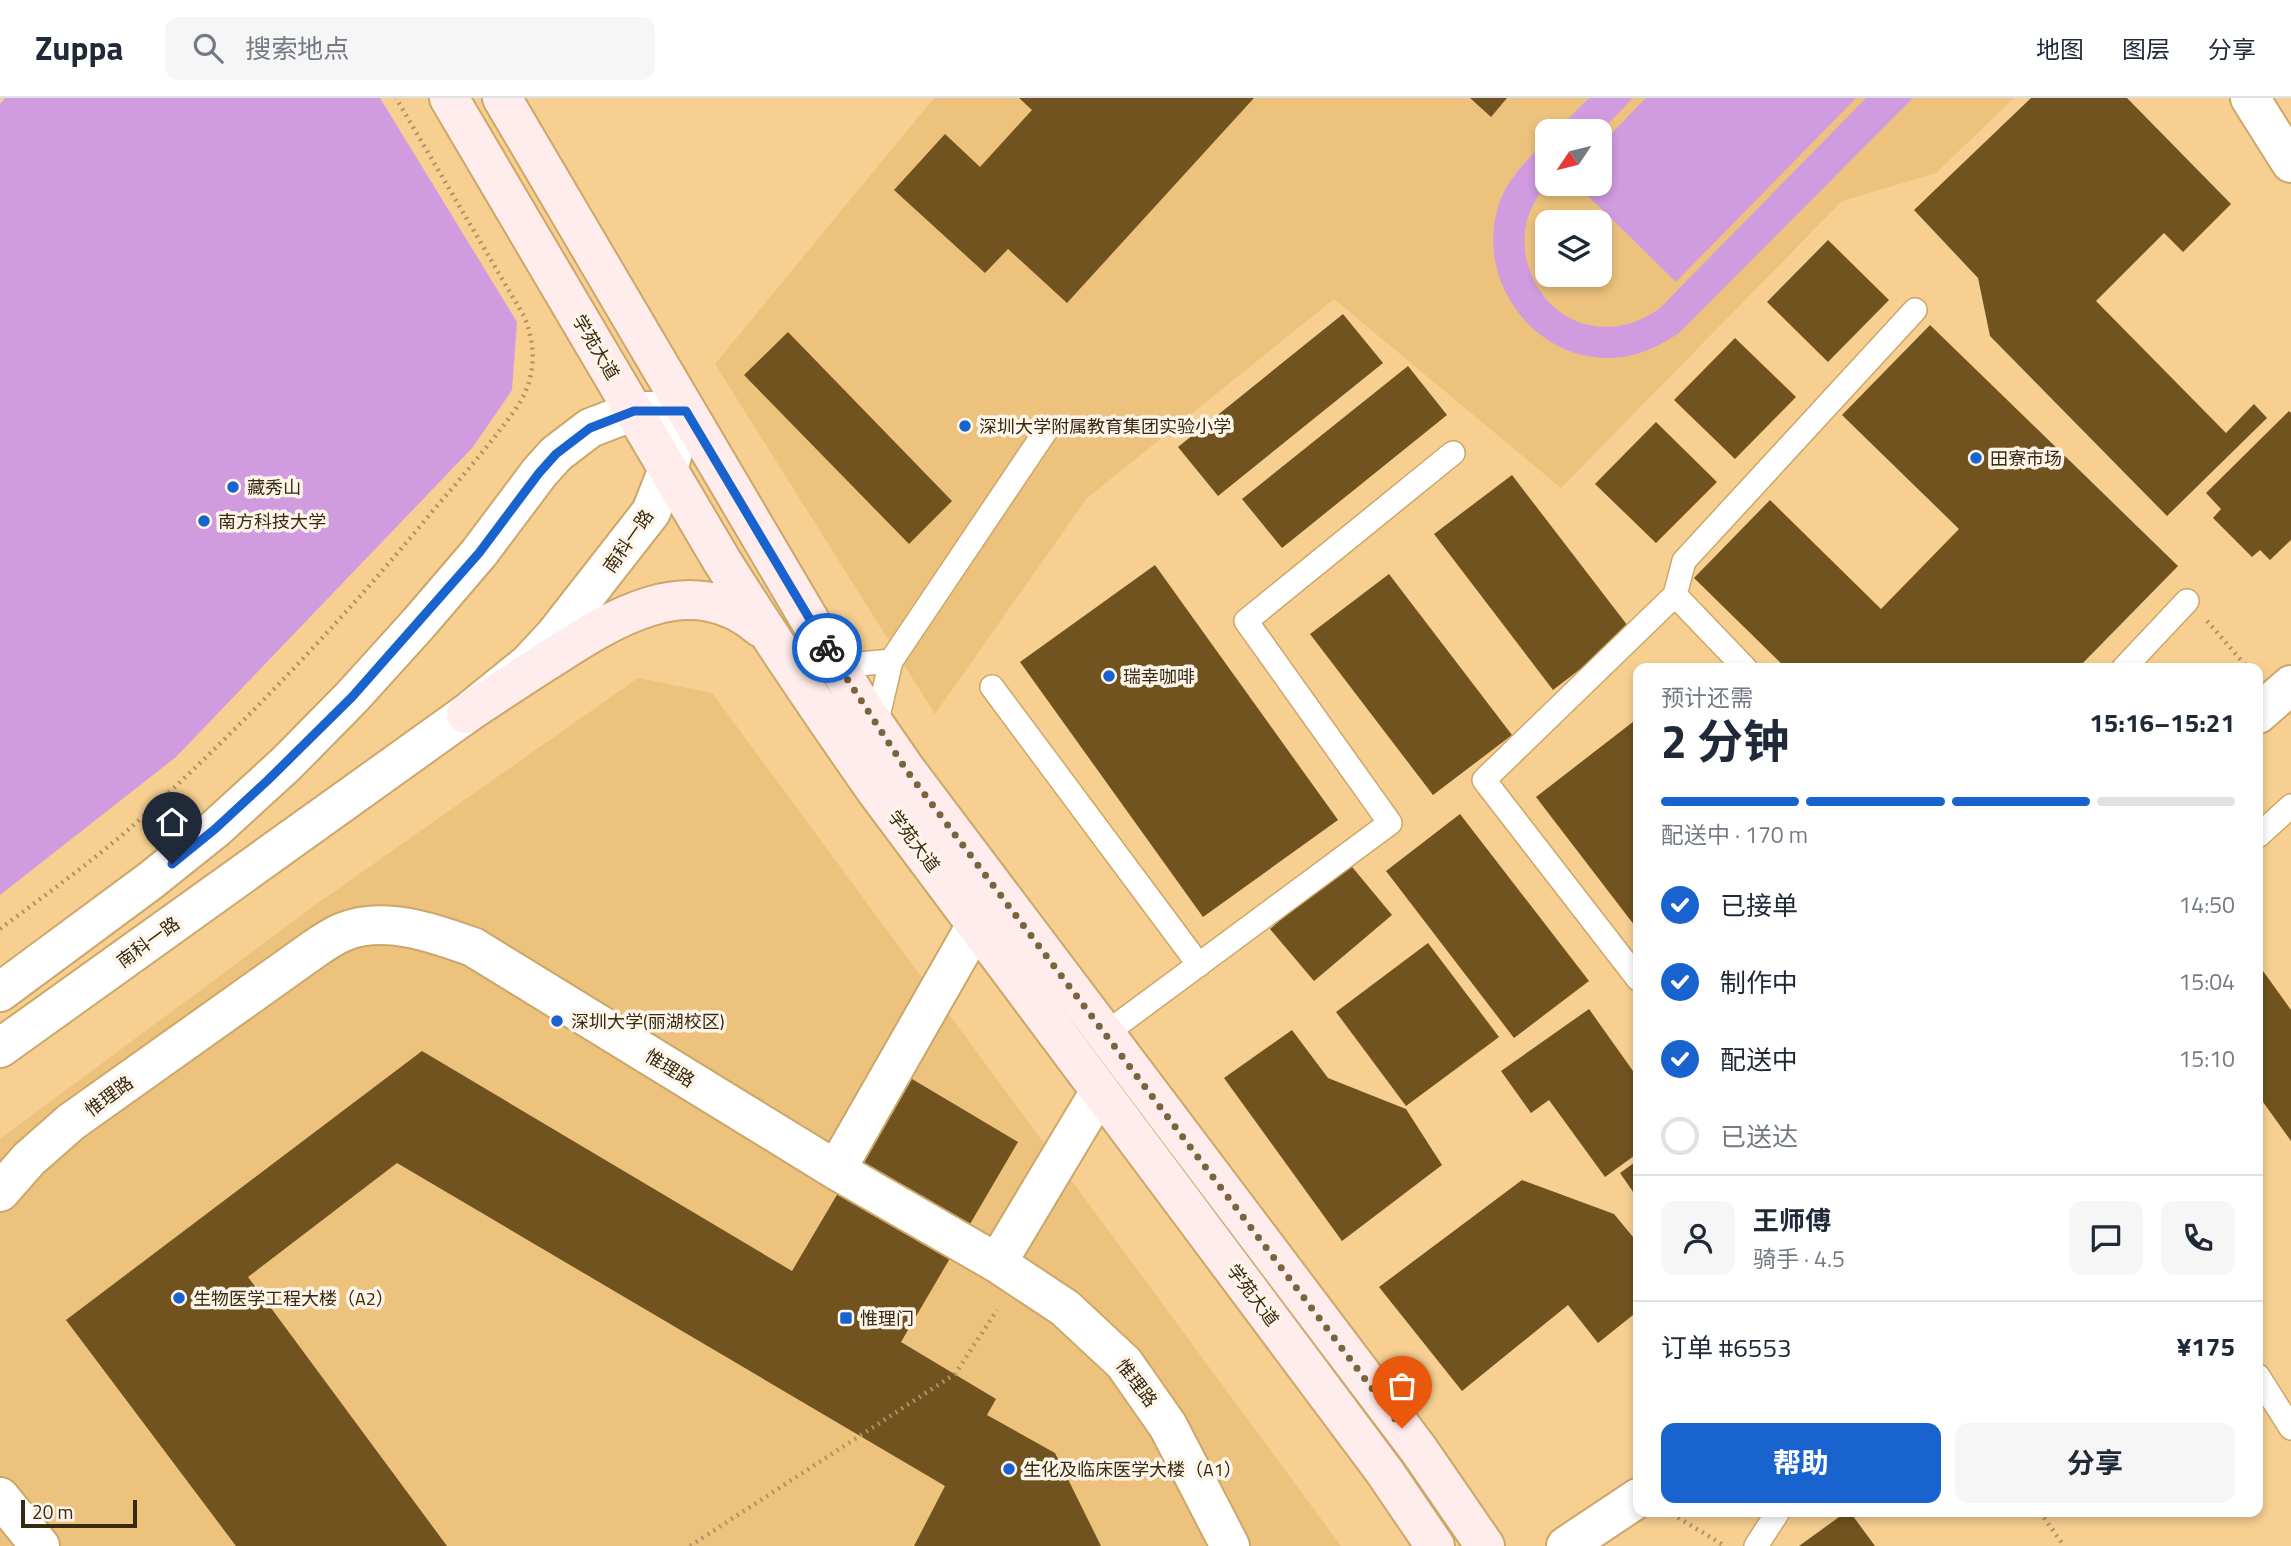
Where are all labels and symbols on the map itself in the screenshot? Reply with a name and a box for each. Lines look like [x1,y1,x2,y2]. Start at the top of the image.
north arrow [1535,119,1612,196]
street label: 学苑大道 [566,309,626,385]
place label: 深圳大学附属教育集团实验小学 [979,413,1231,440]
marker: 深圳大学附属教育集团实验小学 [957,418,973,434]
place label: 田寮市场 [1990,445,2062,472]
marker: 田寮市场 [1968,450,1984,466]
place label: 藏秀山 [247,474,301,501]
marker: 藏秀山 [225,479,241,495]
street label: 南科一路 [596,504,660,578]
place label: 南方科技大学 [218,508,326,535]
marker: 南方科技大学 [196,513,212,529]
courier [792,613,862,683]
place label: 瑞幸咖啡 [1123,663,1195,690]
marker: 瑞幸咖啡 [1101,668,1117,684]
pin [142,792,202,864]
street label: 学苑大道 [882,804,946,878]
street label: 南科一路 [111,910,185,974]
place label: 深圳大学(丽湖校区) [571,1008,725,1035]
marker: 深圳大学(丽湖校区) [549,1013,565,1029]
street label: 惟理路 [640,1042,700,1094]
street label: 惟理路 [79,1069,139,1123]
street label: 学苑大道 [1221,1258,1285,1332]
place label: 生物医学工程大楼（A2） [193,1285,394,1312]
marker: 生物医学工程大楼（A2） [171,1290,187,1306]
place label: 惟理门 [860,1305,914,1332]
marker: 惟理门 [838,1310,854,1326]
street label: 惟理路 [1110,1353,1164,1413]
pin [1372,1356,1432,1428]
place label: 生化及临床医学大楼（A1） [1023,1456,1242,1483]
marker: 生化及临床医学大楼（A1） [1001,1461,1017,1477]
scale bar [21,1497,136,1529]

